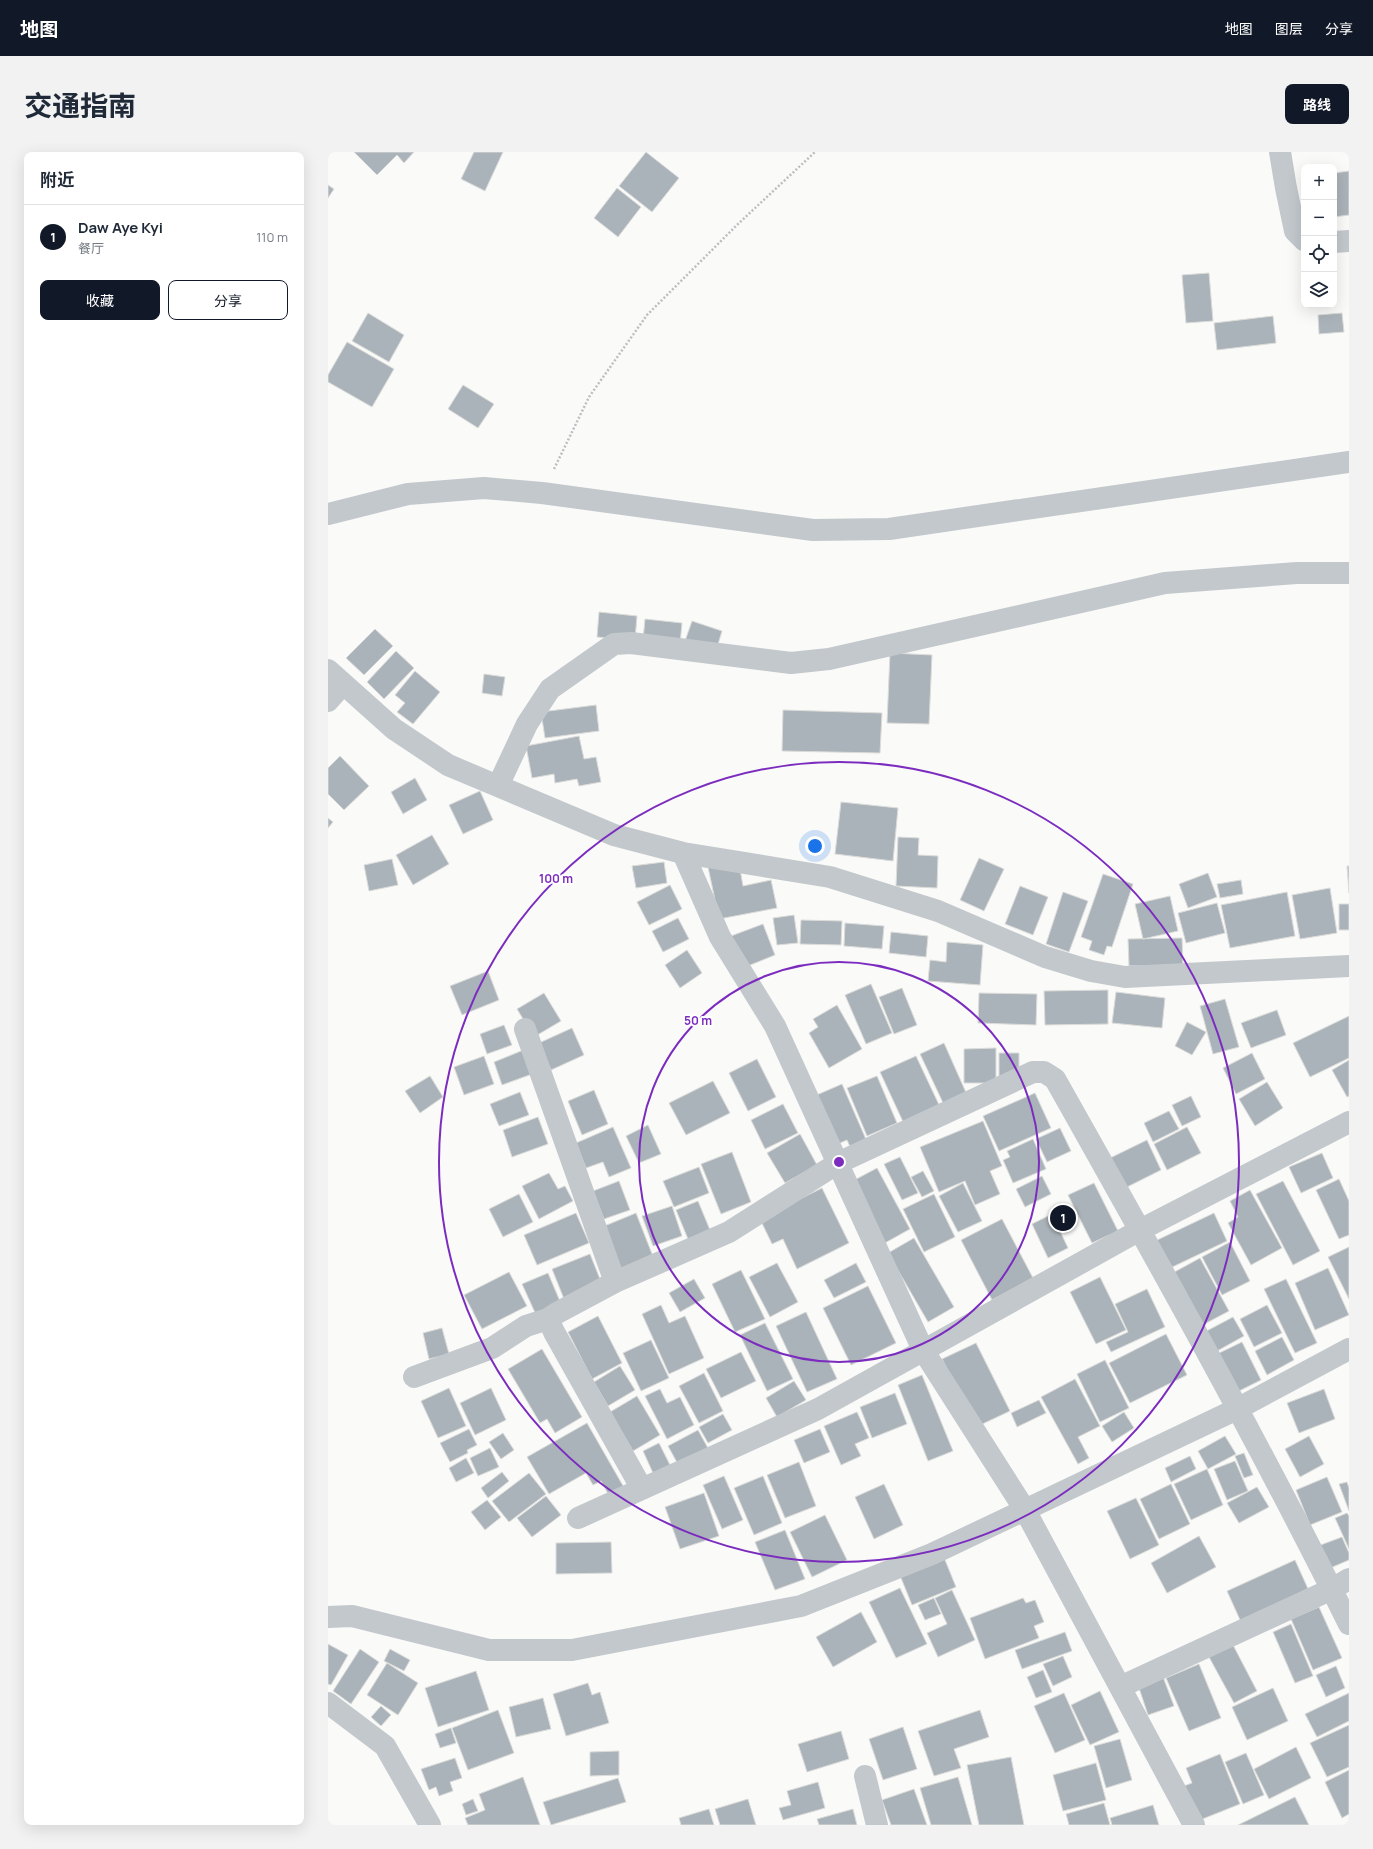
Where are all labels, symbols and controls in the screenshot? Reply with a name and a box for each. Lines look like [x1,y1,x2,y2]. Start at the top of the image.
text: 地图 [20,16,58,42]
text: 地图 [1225,19,1253,38]
text: 图层 [1275,19,1303,38]
text: 分享 [1325,19,1353,38]
button: 路线 [1285,84,1349,124]
text: 交通指南 [24,86,136,124]
map controls [1301,164,1337,308]
button: + [1301,164,1337,200]
text: 附近 [40,168,74,191]
button: − [1301,200,1337,236]
text: Daw Aye Kyi [78,217,163,238]
text: 1 [50,228,56,246]
text: 110 m [256,228,288,246]
button: locate [1301,236,1337,272]
text: 餐厅 [78,239,104,257]
button: layers [1301,272,1337,308]
button: 收藏 [40,280,160,320]
button: 分享 [168,280,288,320]
your location [805,836,825,856]
text: 100 m [539,870,573,887]
text: 50 m [684,1012,712,1029]
centre of rings [832,1155,846,1169]
pin: 1 [1050,1203,1076,1233]

